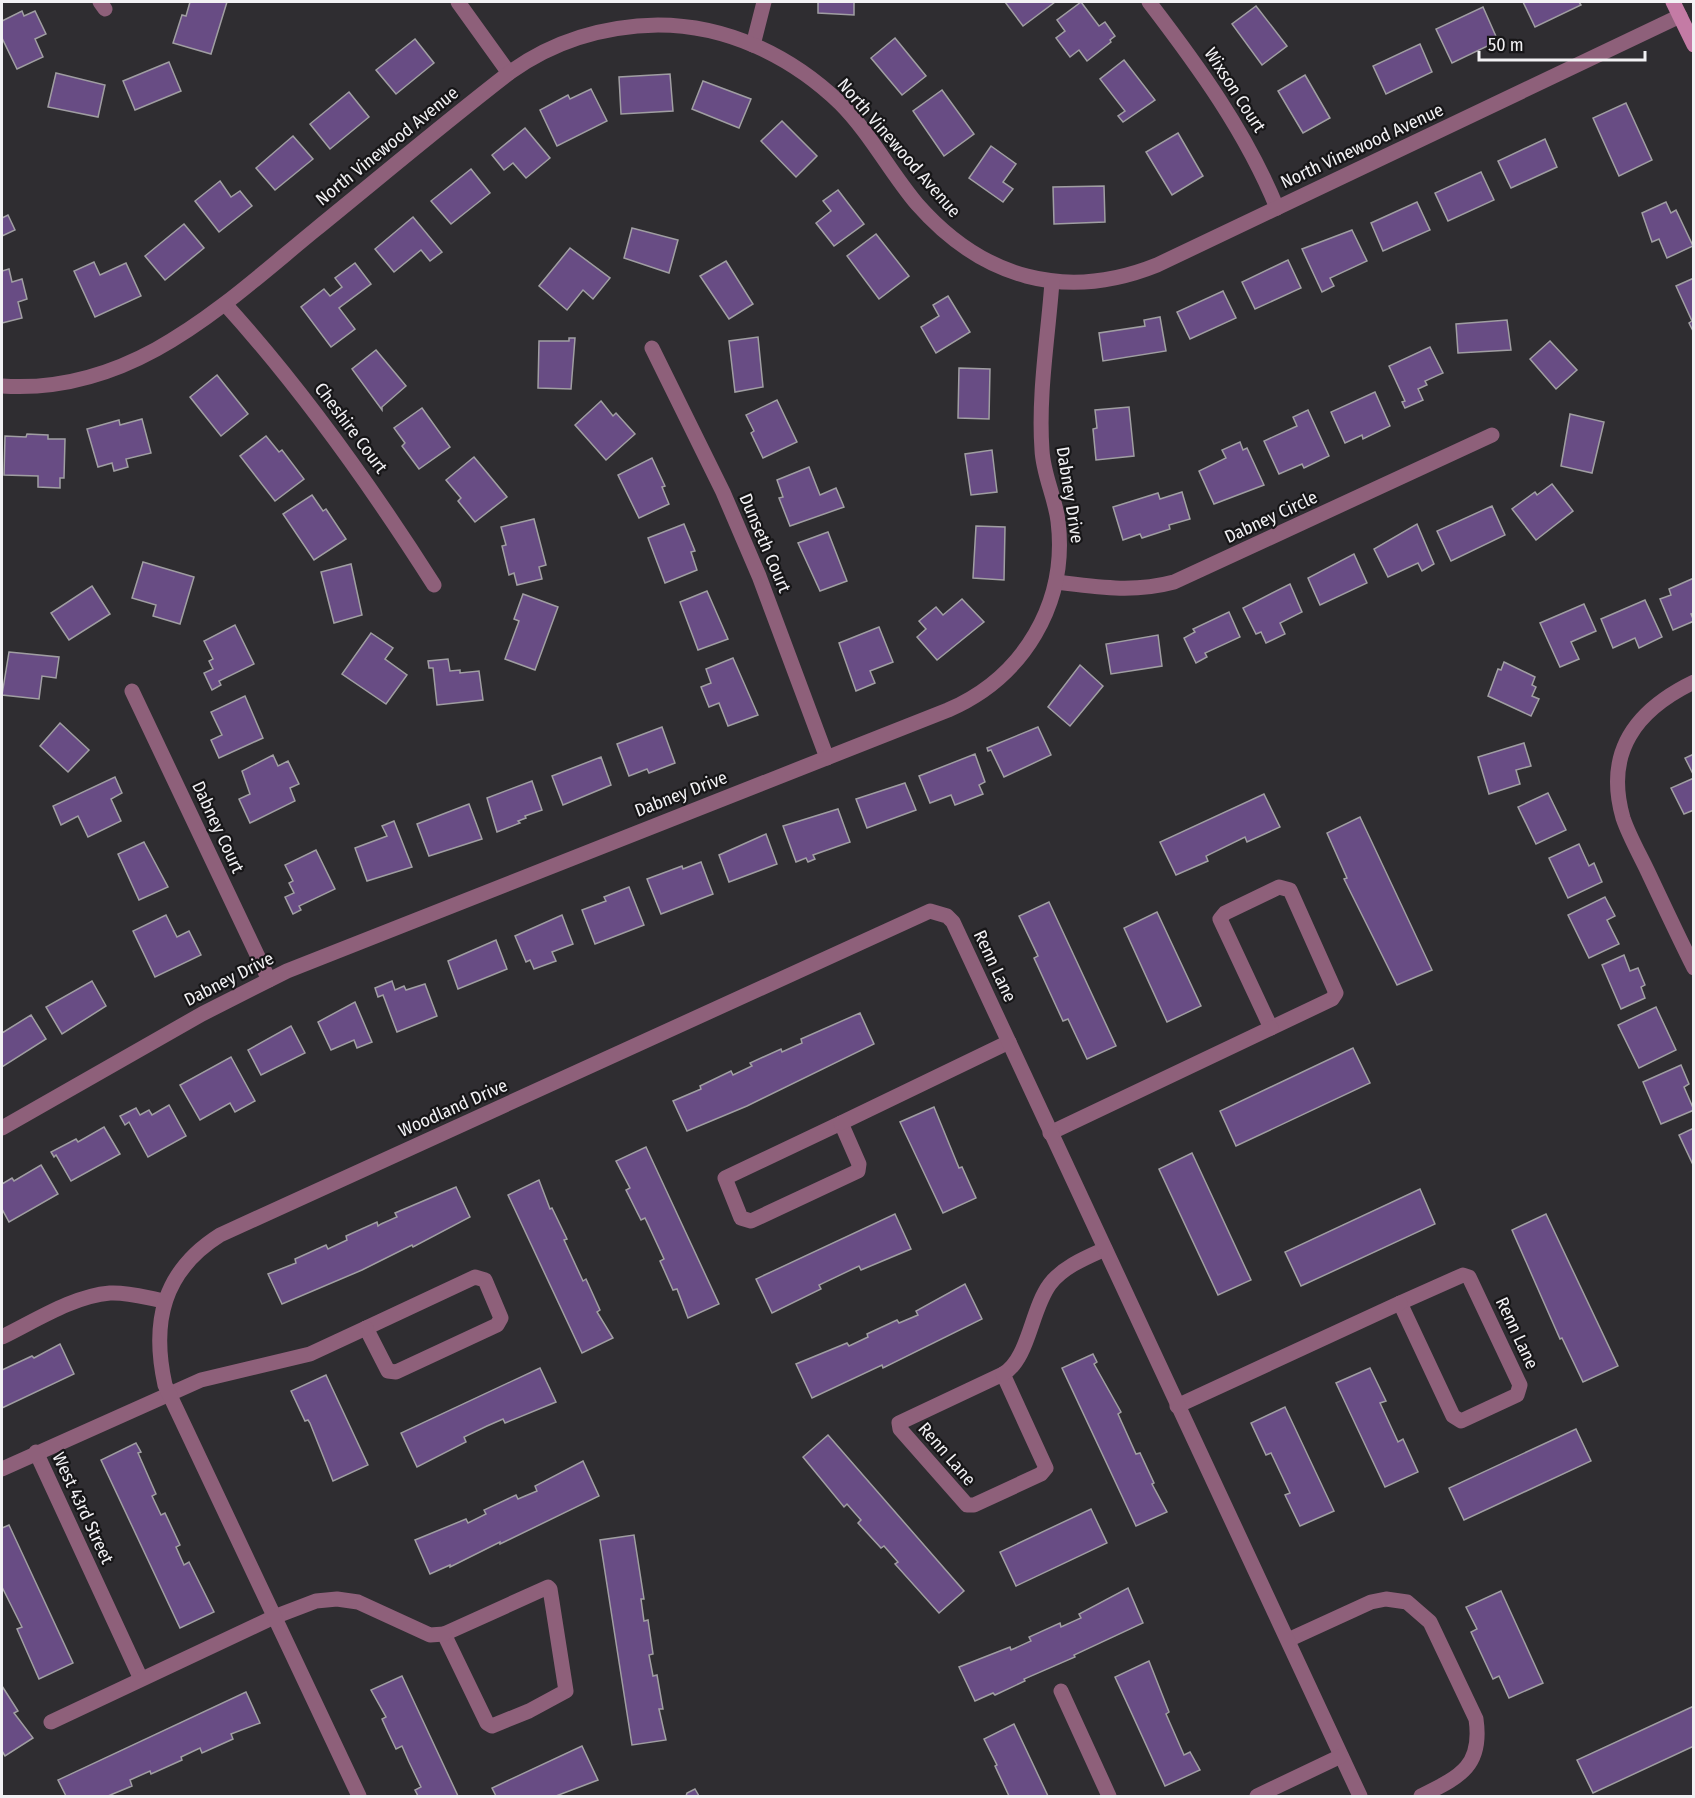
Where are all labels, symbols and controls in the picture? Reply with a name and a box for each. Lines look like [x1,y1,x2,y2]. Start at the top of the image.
scale bar [1479,24,1646,62]
text: 50 m [1488,34,1524,56]
street label: Wixson Court [1199,44,1271,137]
street label: North Vinewood Avenue [833,74,965,222]
street label: North Vinewood Avenue [311,82,463,210]
street label: North Vinewood Avenue [1277,99,1447,193]
street label: Cheshire Court [310,378,392,478]
street label: Dabney Drive [1052,445,1088,545]
street label: Dabney Circle [1221,486,1321,548]
street label: Dunseth Court [734,490,796,596]
street label: Dabney Drive [632,766,730,822]
street label: Dabney Court [187,777,249,877]
street label: Renn Lane [969,927,1021,1005]
street label: Dabney Drive [181,947,277,1011]
street label: Woodland Drive [395,1074,511,1142]
street label: Renn Lane [1491,1294,1543,1372]
street label: Renn Lane [914,1418,981,1490]
street label: West 43rd Street [48,1449,118,1567]

